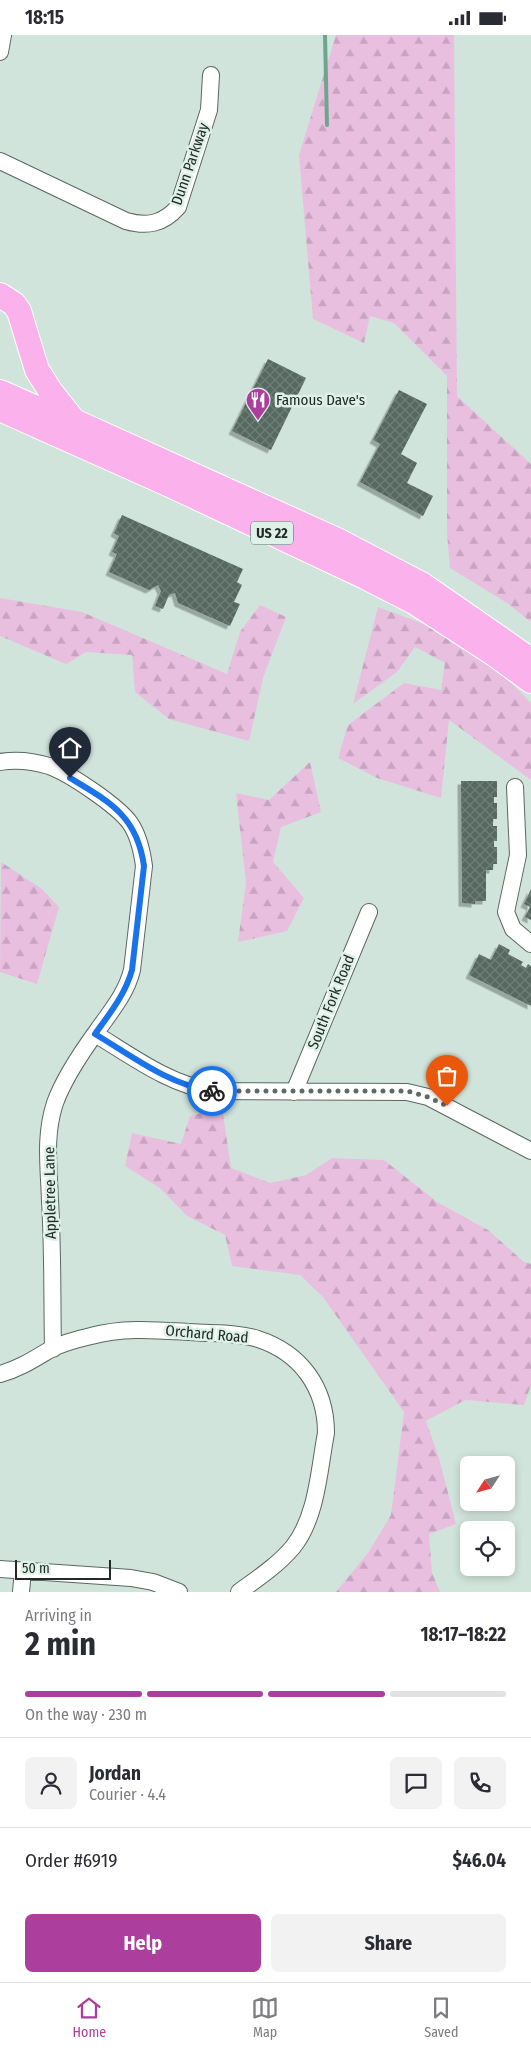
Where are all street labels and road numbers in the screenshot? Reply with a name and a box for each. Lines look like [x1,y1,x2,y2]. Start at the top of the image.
street label: Dunn Parkway [167,120,213,208]
road number: US 22 [251,521,293,544]
street label: South Fork Road [304,952,358,1052]
street label: Appletree Lane [40,1147,60,1239]
street label: Orchard Road [165,1321,249,1347]

